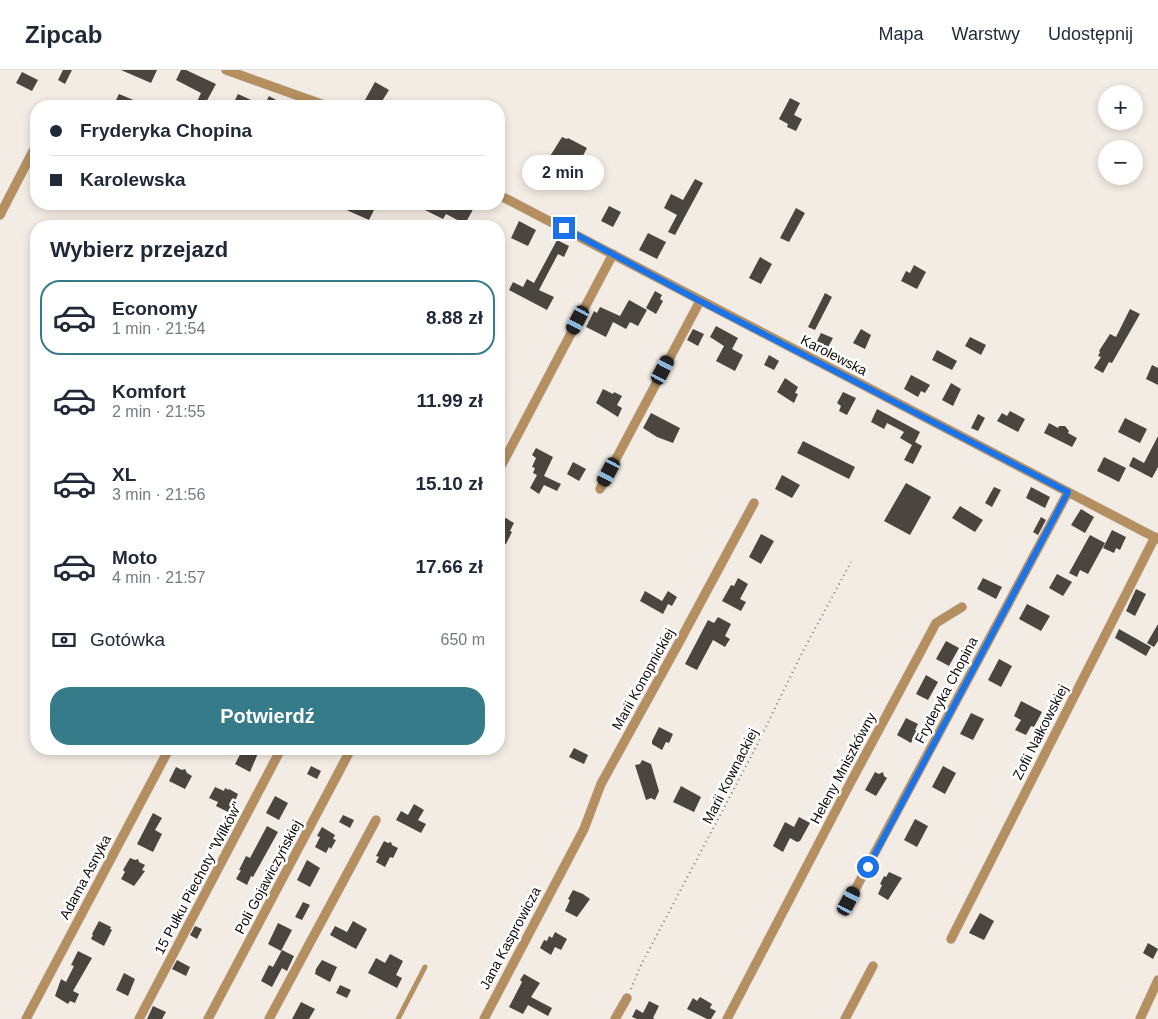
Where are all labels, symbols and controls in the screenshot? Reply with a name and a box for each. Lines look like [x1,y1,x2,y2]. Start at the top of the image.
text: Zipcab [25,21,102,48]
text: Mapa [879,24,924,44]
text: Warstwy [952,24,1020,44]
text: Udostępnij [1048,24,1133,44]
map controls [1098,85,1143,185]
button: + [1098,85,1143,130]
text: Fryderyka Chopina [80,120,252,141]
button: − [1098,140,1143,185]
callout: 2 min [523,156,605,190]
text: 2 min [542,164,584,181]
text: Karolewska [80,169,186,190]
route end [553,217,575,239]
text: Wybierz przejazd [50,237,228,262]
icon: car [52,295,97,340]
text: Economy [112,298,198,319]
car [564,303,591,337]
text: 8.88 zł [426,307,483,328]
text: 1 min · 21:54 [112,320,205,337]
street label: Karolewska [798,331,870,379]
car [649,353,676,387]
icon: car [52,378,97,423]
text: Komfort [112,381,186,402]
text: 11.99 zł [416,390,483,411]
text: 2 min · 21:55 [112,403,205,420]
car [595,455,622,489]
icon: car [52,461,97,506]
text: XL [112,464,136,485]
text: 15.10 zł [415,473,483,494]
text: 3 min · 21:56 [112,486,205,503]
icon: car [52,544,97,589]
text: Moto [112,547,157,568]
text: 17.66 zł [415,556,483,577]
text: 4 min · 21:57 [112,569,205,586]
street label: Marii Konopnickiej [608,625,678,733]
icon: cash [50,626,78,654]
text: Gotówka [90,629,165,650]
text: 650 m [441,631,485,648]
street label: Fryderyka Chopina [911,634,981,746]
street label: Zofii Nałkowskiej [1009,682,1071,782]
button: Potwierdź [50,687,485,745]
street label: Heleny Mniszkówny [807,710,879,826]
street label: Marii Kownackiej [699,726,761,826]
street label: 15 Pułku Piechoty "Wilków" [151,799,245,957]
street label: Poli Gojawiczyńskiej [231,817,305,937]
street label: Adama Asnyka [56,832,114,922]
route start [857,856,879,878]
street label: Jana Kasprowicza [476,884,544,992]
car [835,884,862,918]

